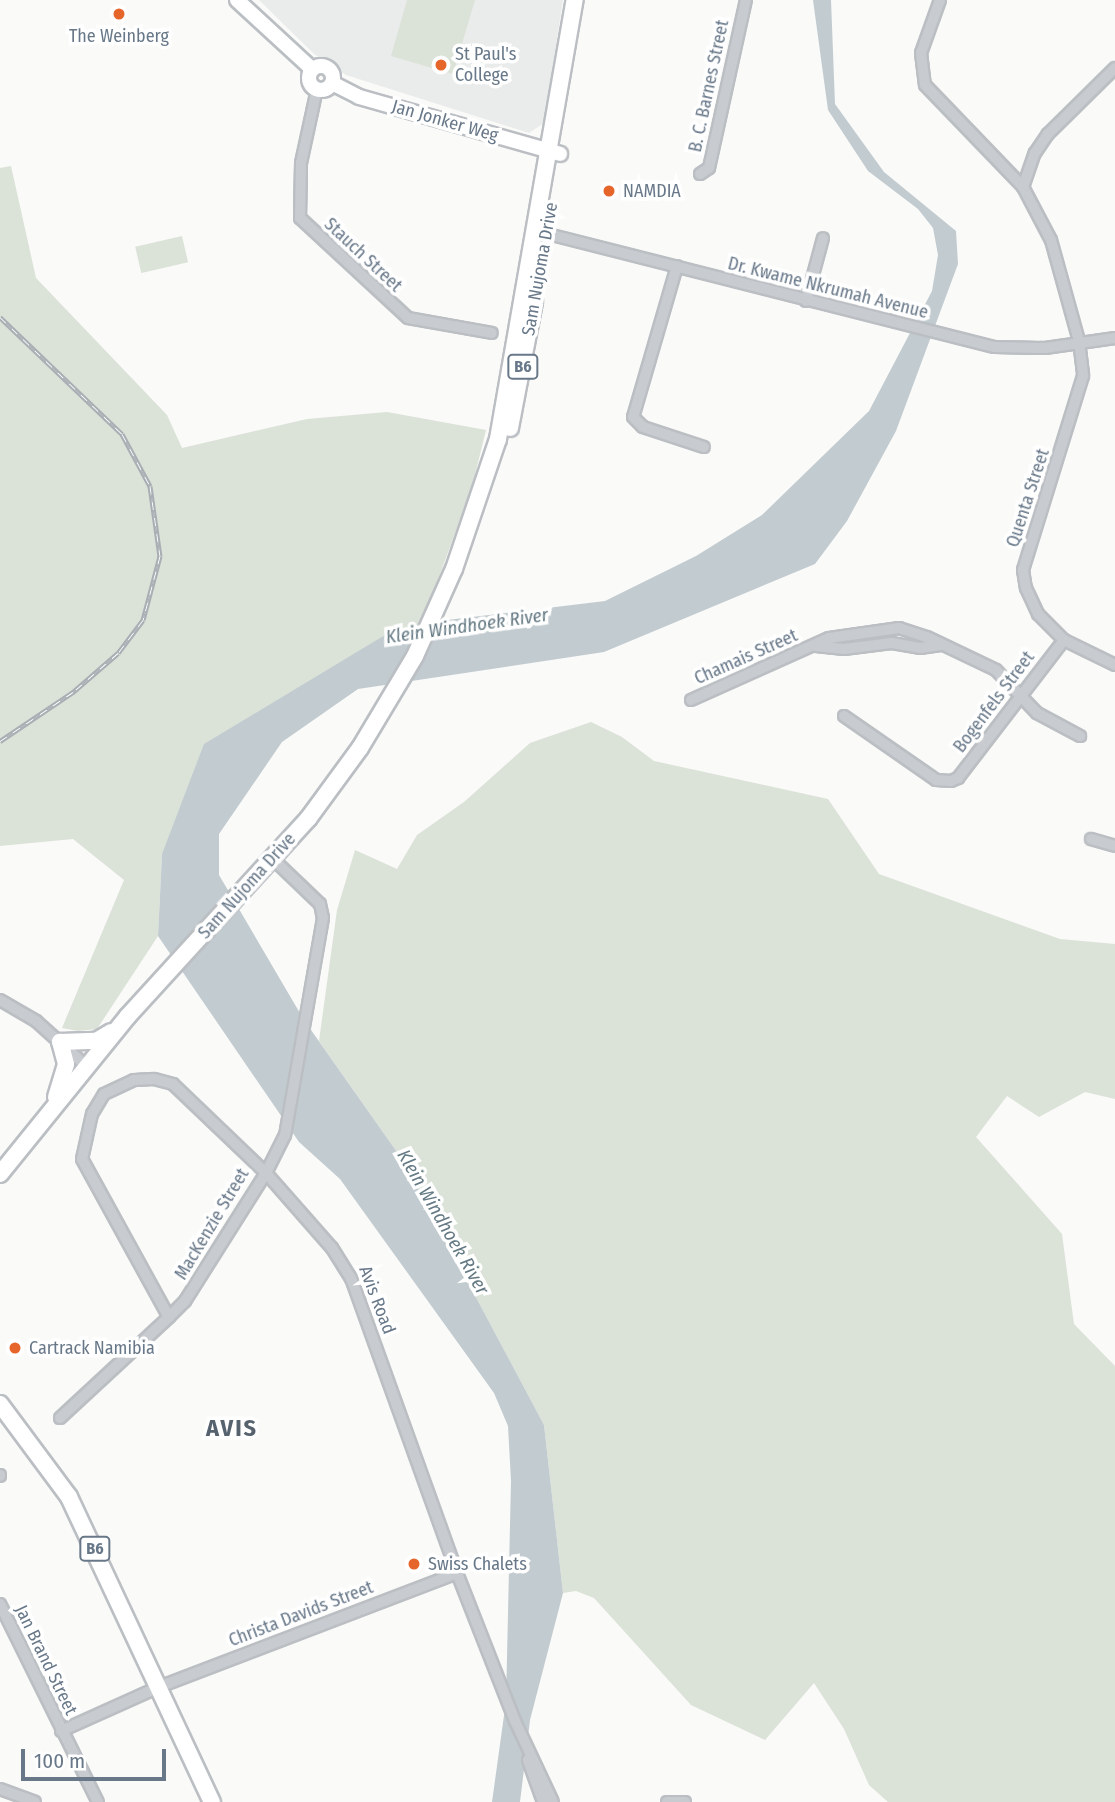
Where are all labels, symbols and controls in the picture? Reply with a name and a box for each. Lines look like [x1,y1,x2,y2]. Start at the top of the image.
marker: The Weinberg [111,6,127,22]
street label: B. C. Barnes Street [684,18,734,154]
place label: The Weinberg [69,25,169,47]
place label: St Paul's College [455,44,516,86]
marker: St Paul's College [433,57,449,73]
street label: Jan Jonker Weg [389,96,501,146]
place label: NAMDIA [623,180,681,202]
marker: NAMDIA [601,183,617,199]
street label: Sam Nujoma Drive [518,201,562,337]
street label: Stauch Street [320,213,406,297]
street label: Dr. Kwame Nkrumah Avenue [726,253,930,323]
road number: B6 [507,354,539,380]
street label: Quenta Street [1002,446,1054,550]
water label: Klein Windhoek River [384,603,550,649]
street label: Chamais Street [691,625,801,689]
street label: Bogenfels Street [949,647,1039,757]
street label: Sam Nujoma Drive [194,829,300,943]
water label: Klein Windhoek River [392,1145,494,1299]
street label: MacKenzie Street [170,1164,254,1284]
street label: Avis Road [354,1263,400,1337]
place label: Cartrack Namibia [29,1337,155,1359]
marker: Cartrack Namibia [7,1340,23,1356]
district label: AVIS [206,1415,258,1443]
road number: B6 [79,1536,111,1562]
place label: Swiss Chalets [428,1553,527,1575]
marker: Swiss Chalets [406,1556,422,1572]
street label: Christa Davids Street [226,1577,376,1651]
street label: Jan Brand Street [10,1602,82,1718]
scale bar [24,1736,170,1780]
text: 100 m [34,1748,85,1774]

